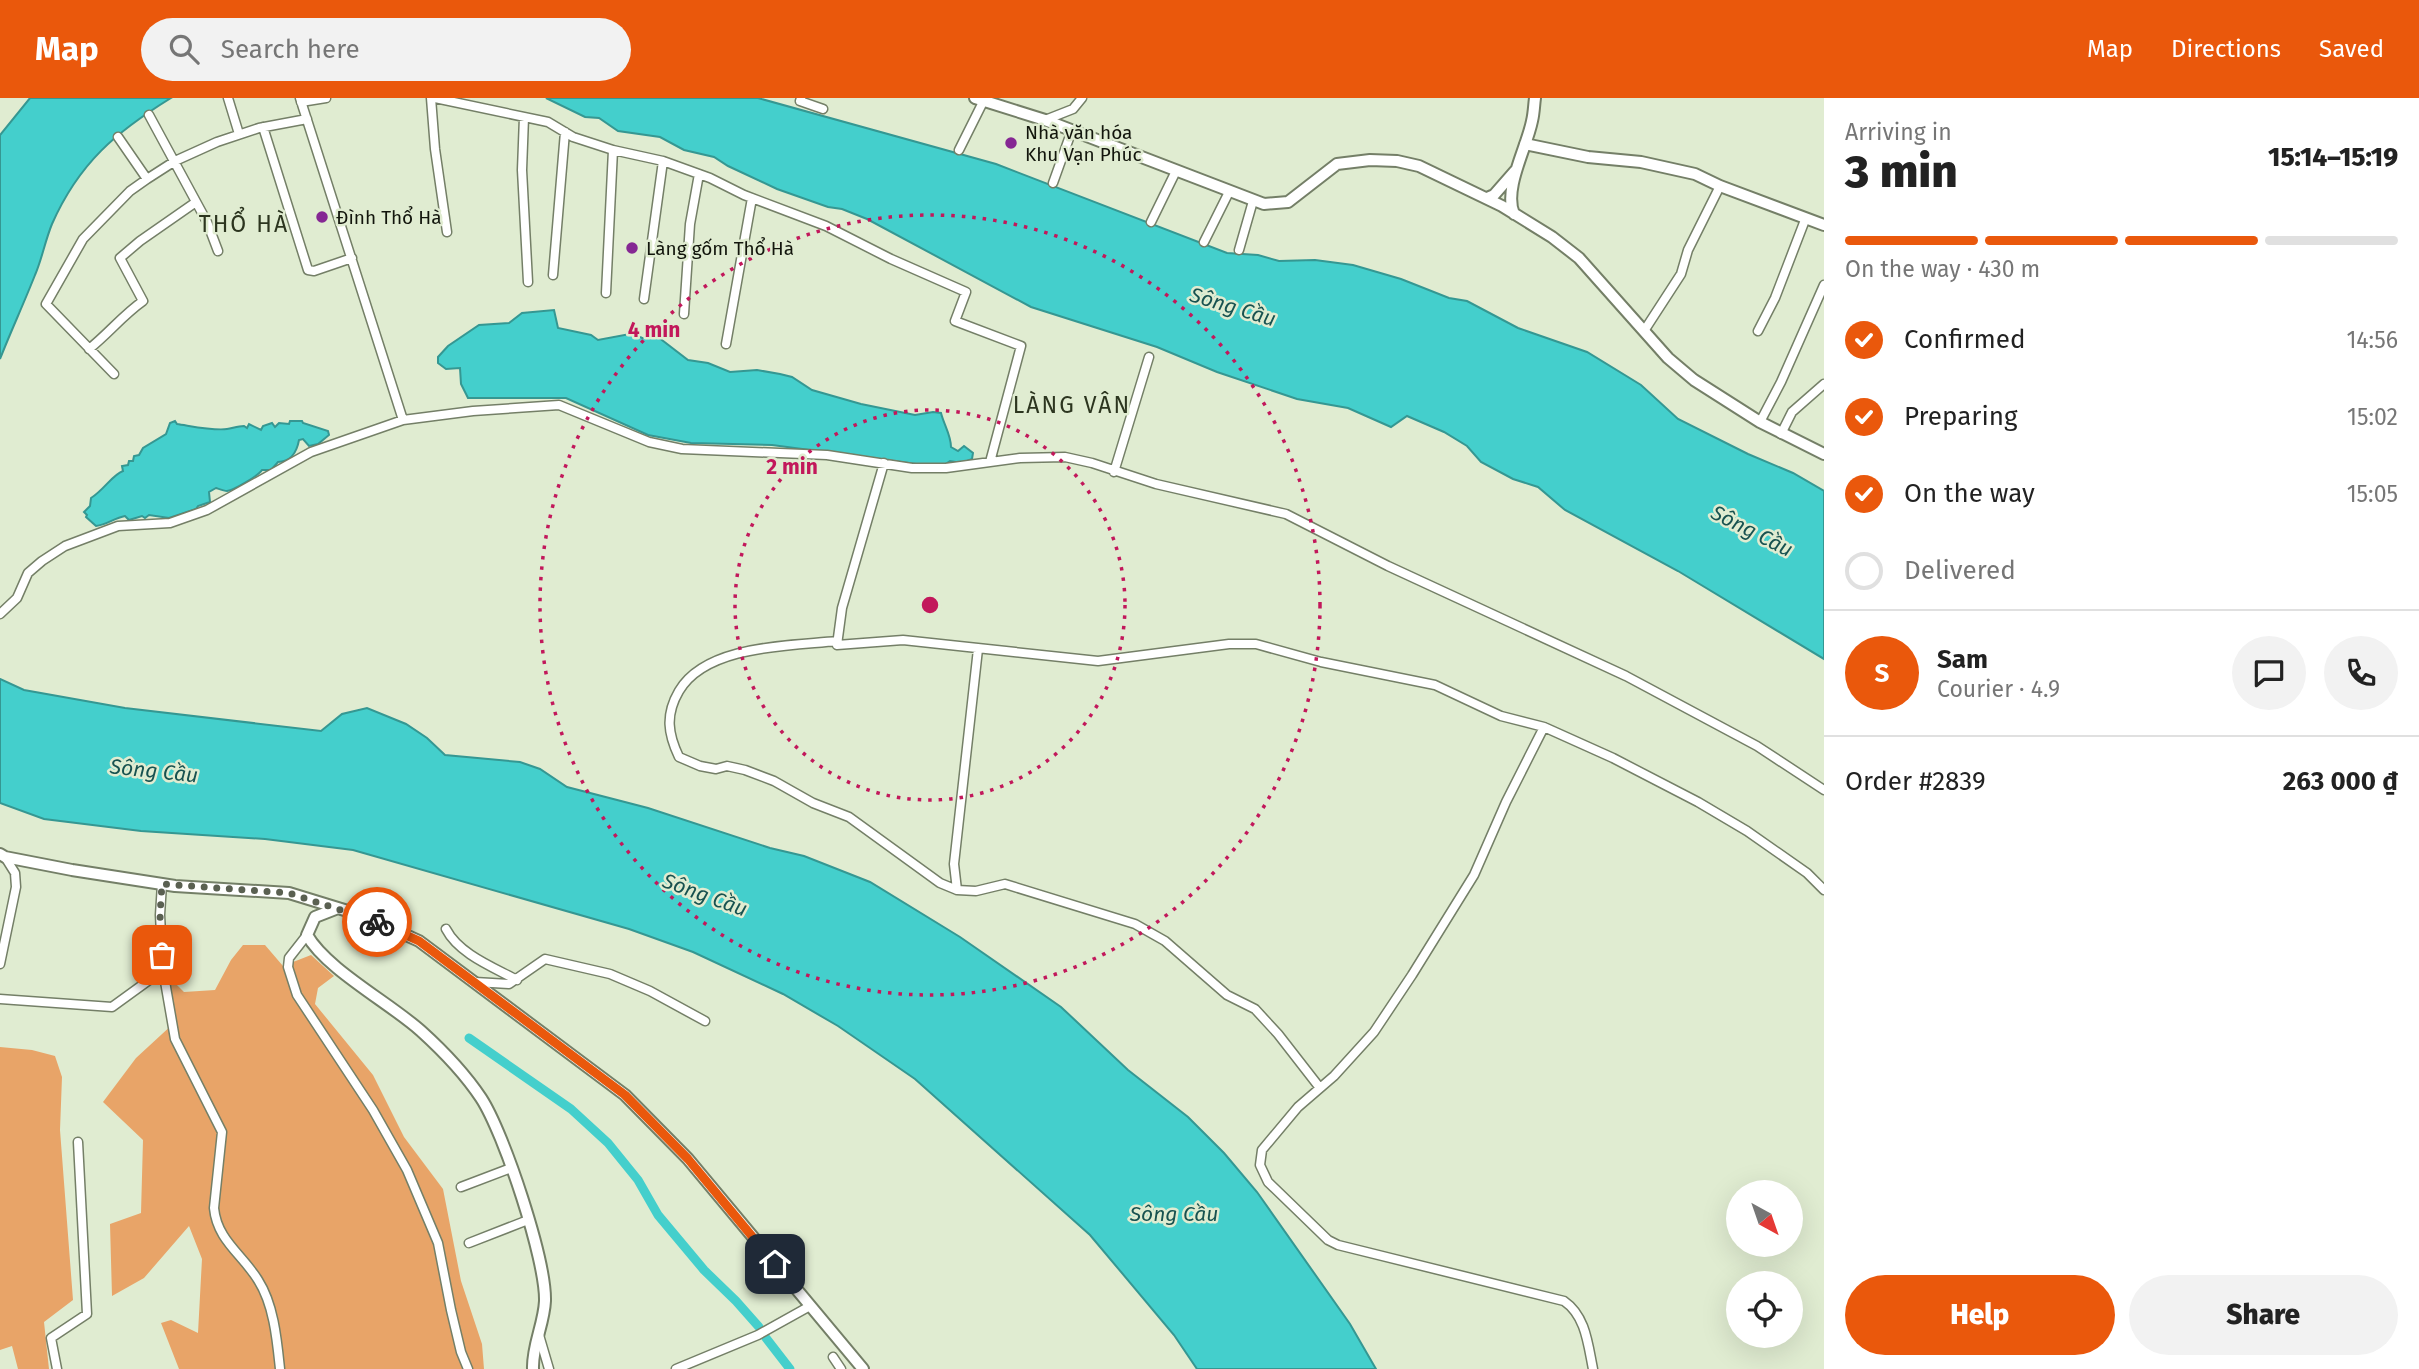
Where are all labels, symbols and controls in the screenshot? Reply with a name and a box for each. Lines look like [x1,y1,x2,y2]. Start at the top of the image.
search box [141,18,631,81]
text: Map [35,29,99,69]
icon: search [165,30,203,68]
text: Search here [221,34,360,65]
text: Map [2087,35,2133,63]
text: Directions [2171,35,2281,63]
text: Saved [2319,35,2384,63]
text: Arriving in [1845,118,1952,146]
place label: Nhà văn hóa Khu Vạn Phúc [1025,121,1142,166]
marker: Nhà văn hóa Khu Vạn Phúc [1003,135,1019,151]
text: 15:14–15:19 [2268,142,2398,173]
text: 3 min [1845,144,1958,199]
district label: THỔ HÀ [199,206,289,238]
place label: Đình Thổ Hà [336,206,441,229]
marker: Đình Thổ Hà [314,209,330,225]
place label: Làng gốm Thổ Hà [646,237,794,260]
marker: Làng gốm Thổ Hà [624,240,640,256]
text: On the way · 430 m [1845,255,2040,283]
water label: Sông Cầu [1186,281,1279,332]
text: 4 min [628,317,680,343]
icon: check [1845,321,1883,359]
text: Confirmed [1904,324,2025,355]
text: 14:56 [2346,326,2398,354]
district label: LÀNG VÂN [1013,390,1131,419]
icon: check [1845,398,1883,436]
text: Preparing [1904,401,2017,432]
text: 15:02 [2347,403,2398,431]
text: 2 min [766,454,818,480]
icon: check [1845,475,1883,513]
text: On the way [1904,478,2035,509]
text: 15:05 [2347,480,2398,508]
water label: Sông Cầu [1706,499,1797,563]
text: Delivered [1904,555,2016,586]
centre of rings [918,593,942,617]
button: chat [2232,636,2306,710]
button: phone [2324,636,2398,710]
text: Sam [1937,644,1988,675]
text: S [1875,658,1889,689]
text: Courier · 4.9 [1937,675,2060,703]
water label: Sông Cầu [108,753,199,789]
text: Order #2839 [1845,766,1986,797]
text: 263 000 ₫ [2283,766,2398,797]
water label: Sông Cầu [658,867,751,922]
courier [342,887,412,957]
icon: bike [358,903,396,941]
pin [132,925,192,985]
icon: bag [143,936,181,974]
north arrow [1726,1180,1802,1256]
map controls [1726,1180,1803,1348]
water label: Sông Cầu [1129,1201,1218,1227]
pin [745,1234,805,1294]
icon: home [756,1245,794,1283]
button: locate [1726,1271,1803,1348]
button: Help [1845,1275,2115,1355]
button: Share [2129,1275,2398,1355]

